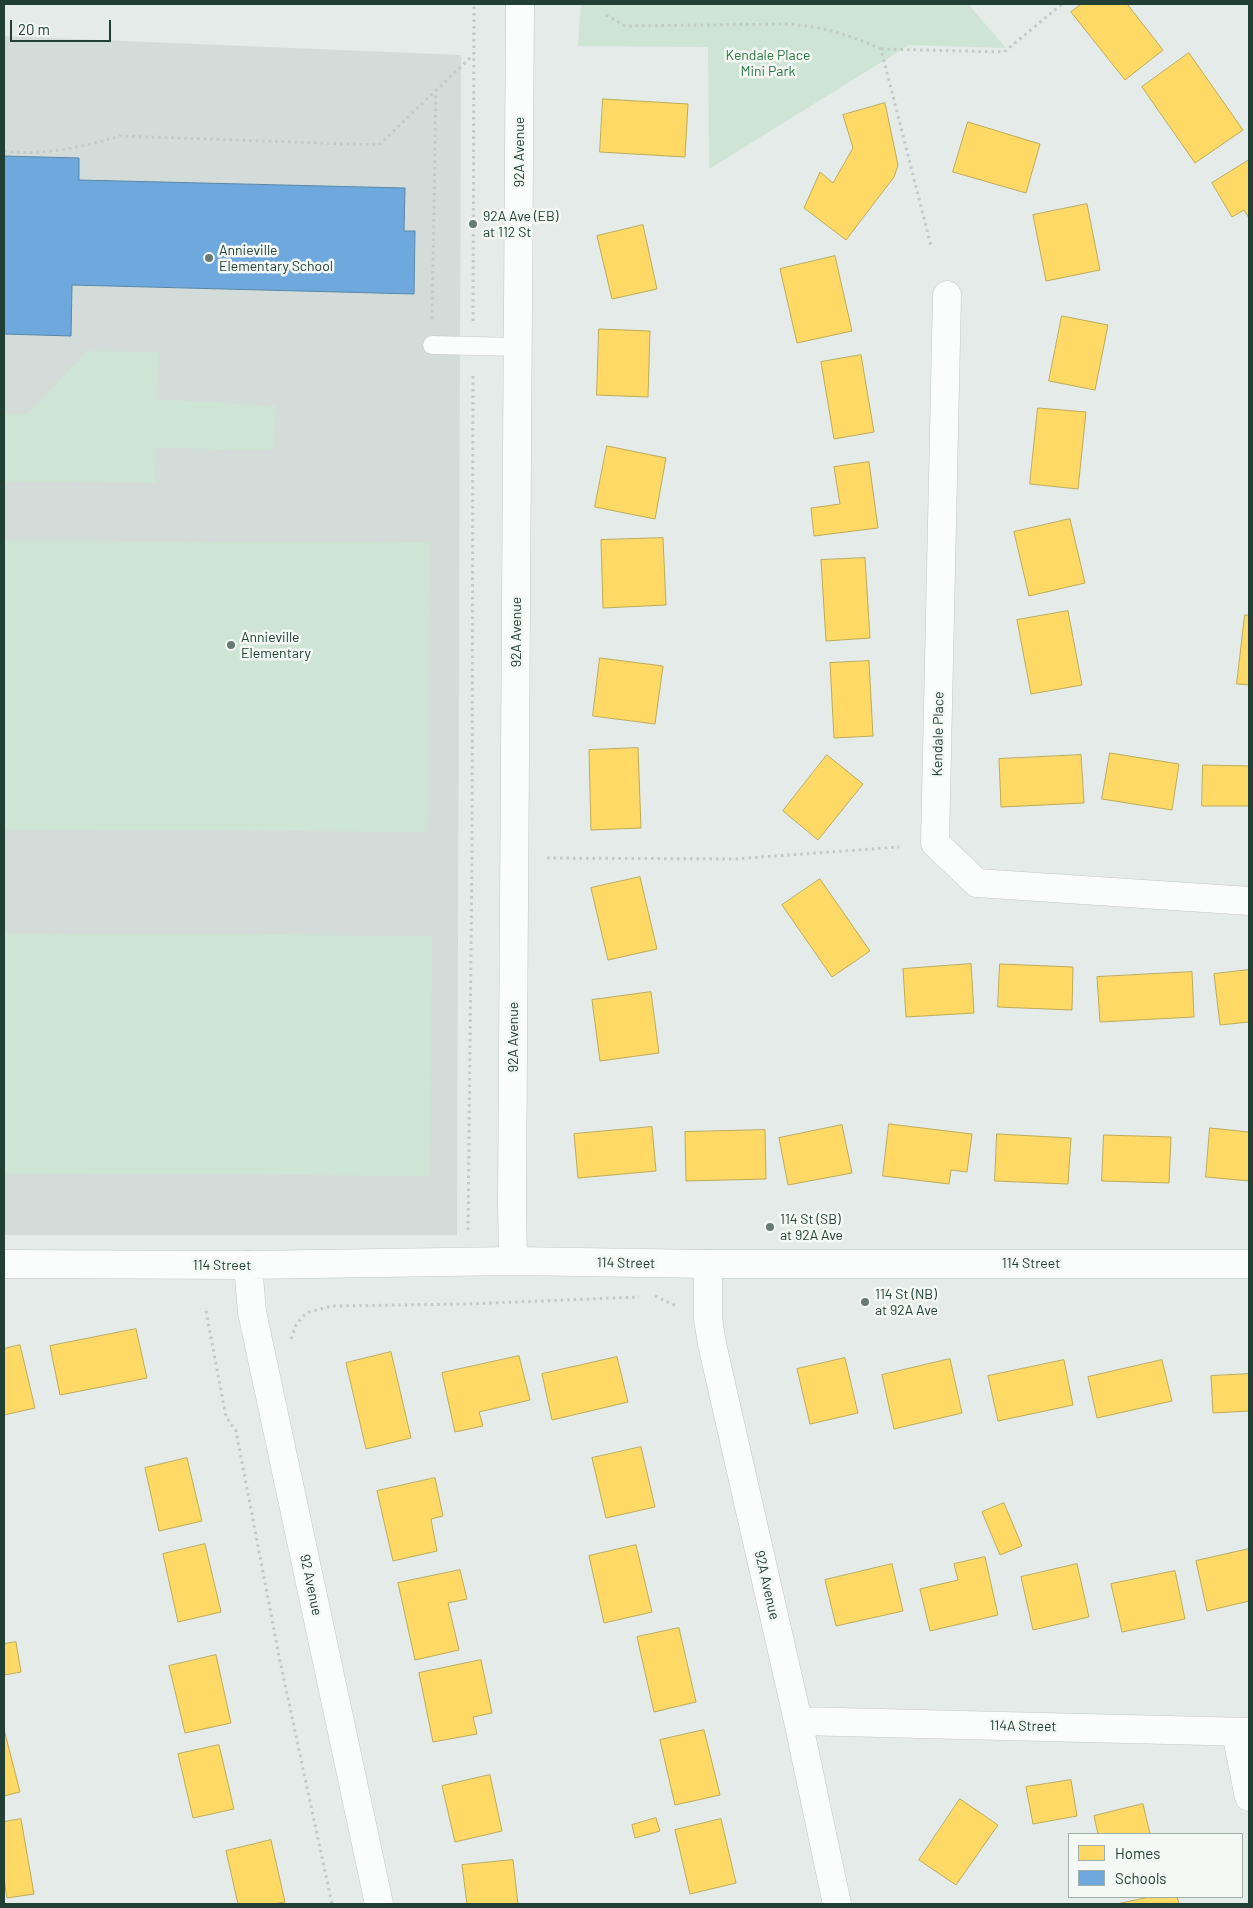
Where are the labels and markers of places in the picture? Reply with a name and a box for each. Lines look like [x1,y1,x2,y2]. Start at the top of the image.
place label: 92A Ave (EB) at 112 St [483,208,558,240]
marker: 92A Ave (EB) at 112 St [467,218,479,230]
place label: Annieville Elementary School [219,242,333,274]
marker: Annieville Elementary School [203,252,215,264]
place label: Annieville Elementary [241,629,311,662]
marker: Annieville Elementary [225,639,237,651]
place label: 114 St (SB) at 92A Ave [780,1211,843,1244]
marker: 114 St (SB) at 92A Ave [764,1221,776,1233]
place label: 114 St (NB) at 92A Ave [875,1286,938,1318]
marker: 114 St (NB) at 92A Ave [859,1296,871,1308]

